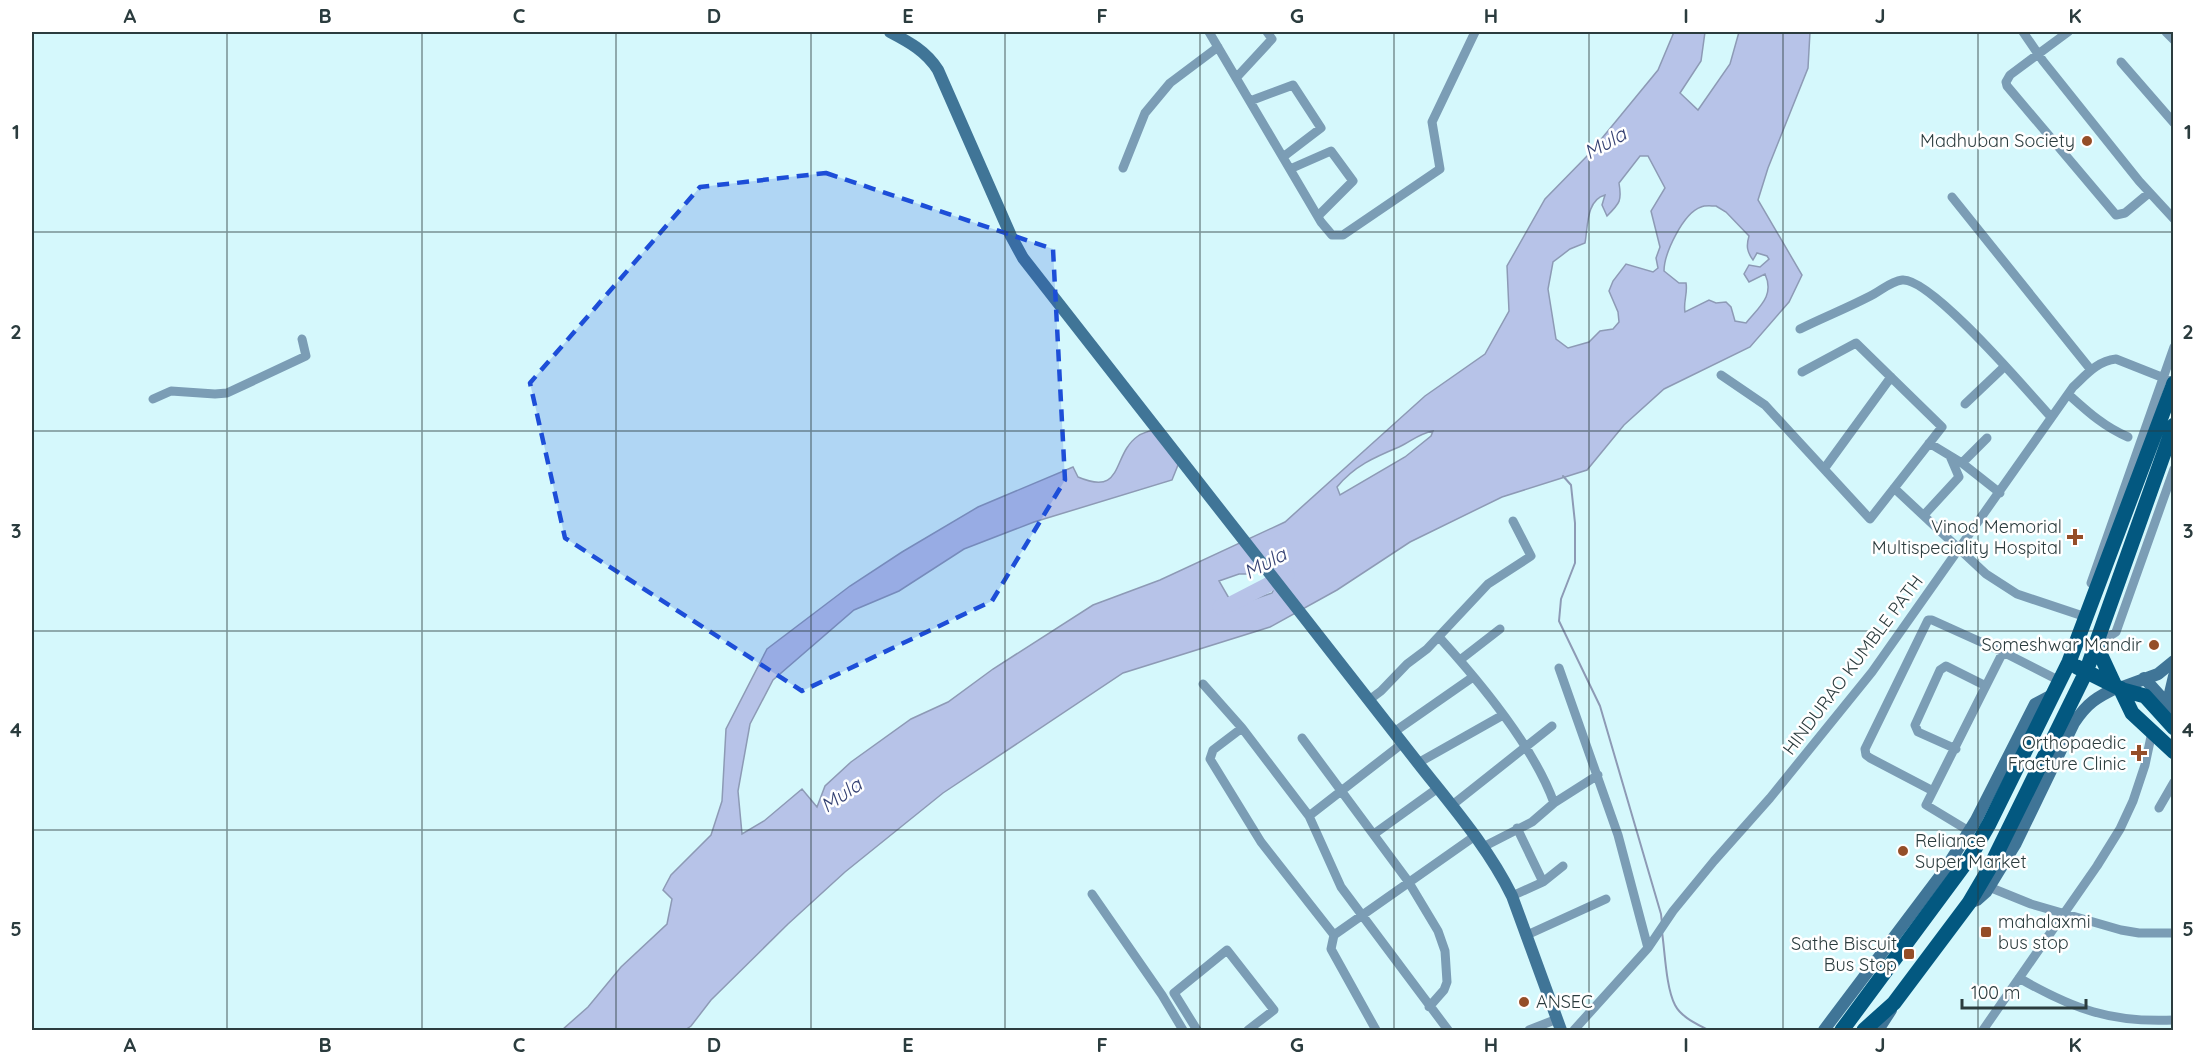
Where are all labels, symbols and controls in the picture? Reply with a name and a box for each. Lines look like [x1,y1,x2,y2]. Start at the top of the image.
text: A [124,3,137,28]
text: B [318,3,332,28]
text: C [513,3,526,28]
text: D [707,3,721,28]
text: E [902,3,914,28]
text: F [1096,3,1108,28]
text: G [1290,3,1304,28]
text: H [1484,3,1498,28]
text: I [1683,3,1689,28]
text: J [1874,3,1886,28]
text: K [2068,3,2082,28]
text: 1 [12,119,20,144]
text: 1 [2184,119,2192,144]
water label: Mula [1579,120,1632,164]
place label: Madhuban Society [1920,129,2075,152]
marker: Madhuban Society [2080,134,2094,148]
text: 2 [10,319,22,344]
text: 2 [2182,319,2194,344]
place label: Vinod Memorial Multispeciality Hospital [1872,515,2062,559]
text: 3 [11,518,21,543]
text: 3 [2183,518,2193,543]
marker: Vinod Memorial Multispeciality Hospital [2066,528,2084,546]
water label: Mula [1239,540,1292,584]
street label: HINDURAO KUMBLE PATH [1777,570,1928,759]
place label: Someshwar Mandir [1982,633,2142,656]
marker: Someshwar Mandir [2147,638,2161,652]
text: 4 [10,717,22,742]
text: 4 [2182,717,2194,742]
place label: Orthopaedic Fracture Clinic [2008,731,2126,775]
marker: Orthopaedic Fracture Clinic [2130,744,2148,762]
water label: Mula [815,770,868,818]
place label: Reliance Super Market [1915,829,2027,873]
marker: Reliance Super Market [1896,844,1910,858]
place label: mahalaxmi bus stop [1998,910,2090,954]
text: 5 [10,916,22,941]
text: 5 [2182,916,2194,941]
marker: mahalaxmi bus stop [1979,925,1993,939]
place label: Sathe Biscuit Bus Stop [1791,932,1897,976]
marker: Sathe Biscuit Bus Stop [1902,947,1916,961]
scale bar [1962,972,2086,1010]
text: 100 m [1971,981,2020,1004]
place label: ANSEC [1536,990,1593,1013]
marker: ANSEC [1517,995,1531,1009]
text: A [124,1032,137,1057]
text: B [318,1032,332,1057]
text: C [513,1032,526,1057]
text: D [707,1032,721,1057]
text: E [902,1032,914,1057]
text: F [1096,1032,1108,1057]
text: G [1290,1032,1304,1057]
text: H [1484,1032,1498,1057]
text: I [1683,1032,1689,1057]
text: J [1874,1032,1886,1057]
text: K [2068,1032,2082,1057]

